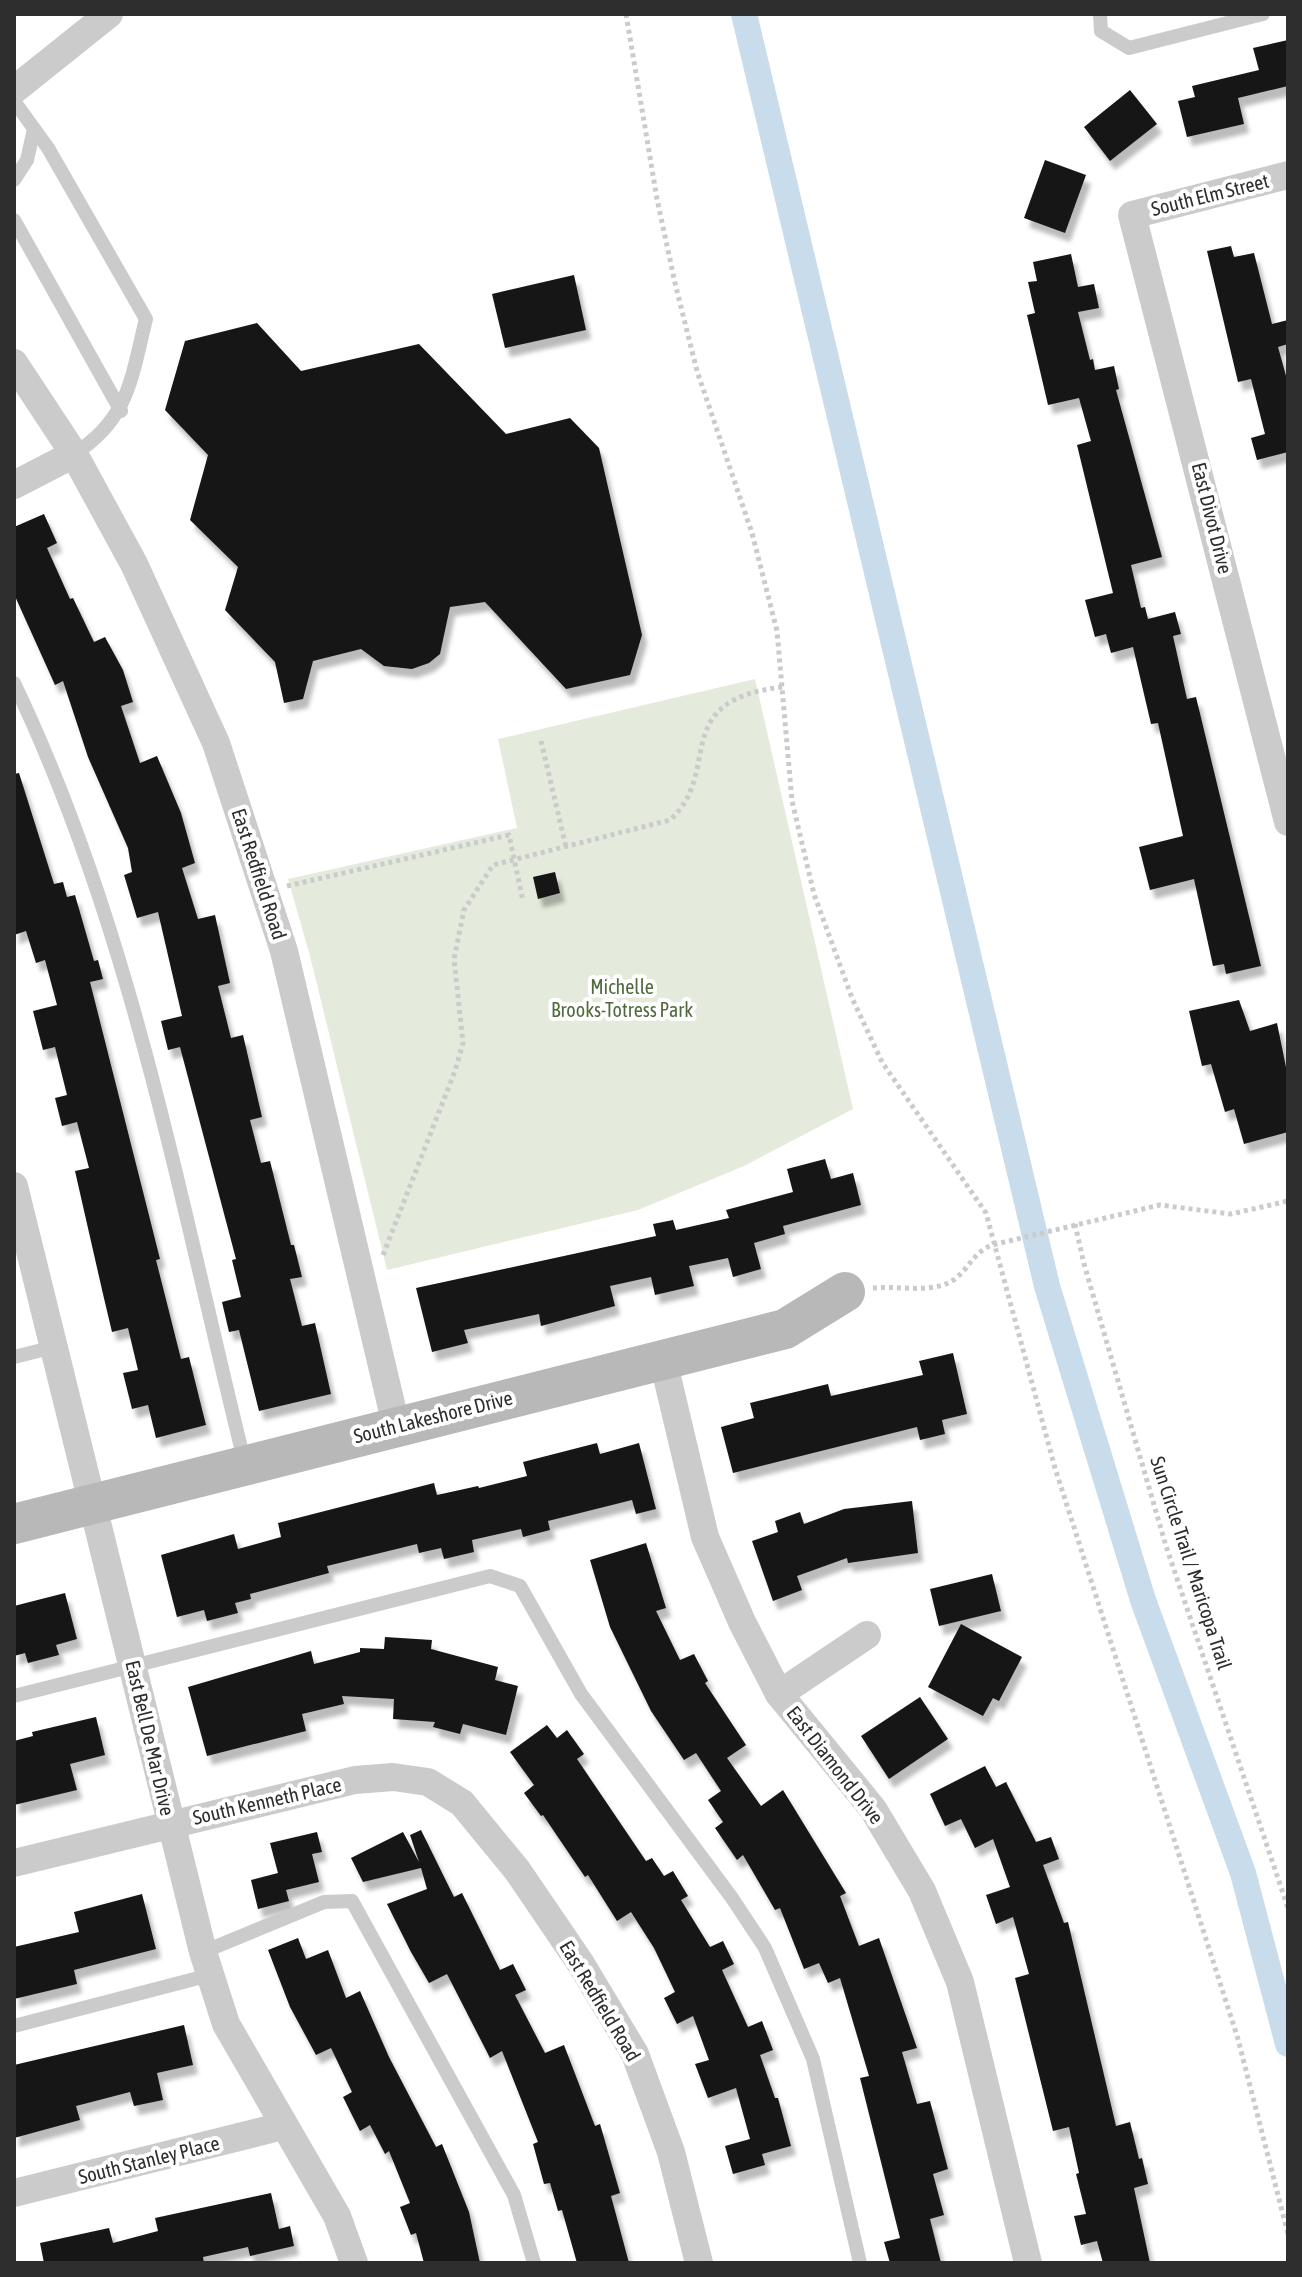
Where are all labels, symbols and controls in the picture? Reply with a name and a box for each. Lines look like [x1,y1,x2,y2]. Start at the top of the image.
street label: South Elm Street [1149,169,1271,220]
street label: East Divot Drive [1188,460,1237,576]
street label: East Redfield Road [227,805,292,942]
park label: Michelle Brooks-Totress Park [551,975,693,1021]
street label: South Lakeshore Drive [351,1386,515,1447]
street label: Sun Circle Trail / Maricopa Trail [1146,1453,1237,1673]
street label: East Bell De Mar Drive [121,1658,180,1818]
street label: East Diamond Drive [782,1701,888,1828]
street label: South Kenneth Place [190,1772,343,1829]
street label: East Redfield Road [555,1936,645,2065]
street label: South Stanley Place [76,2131,222,2188]

